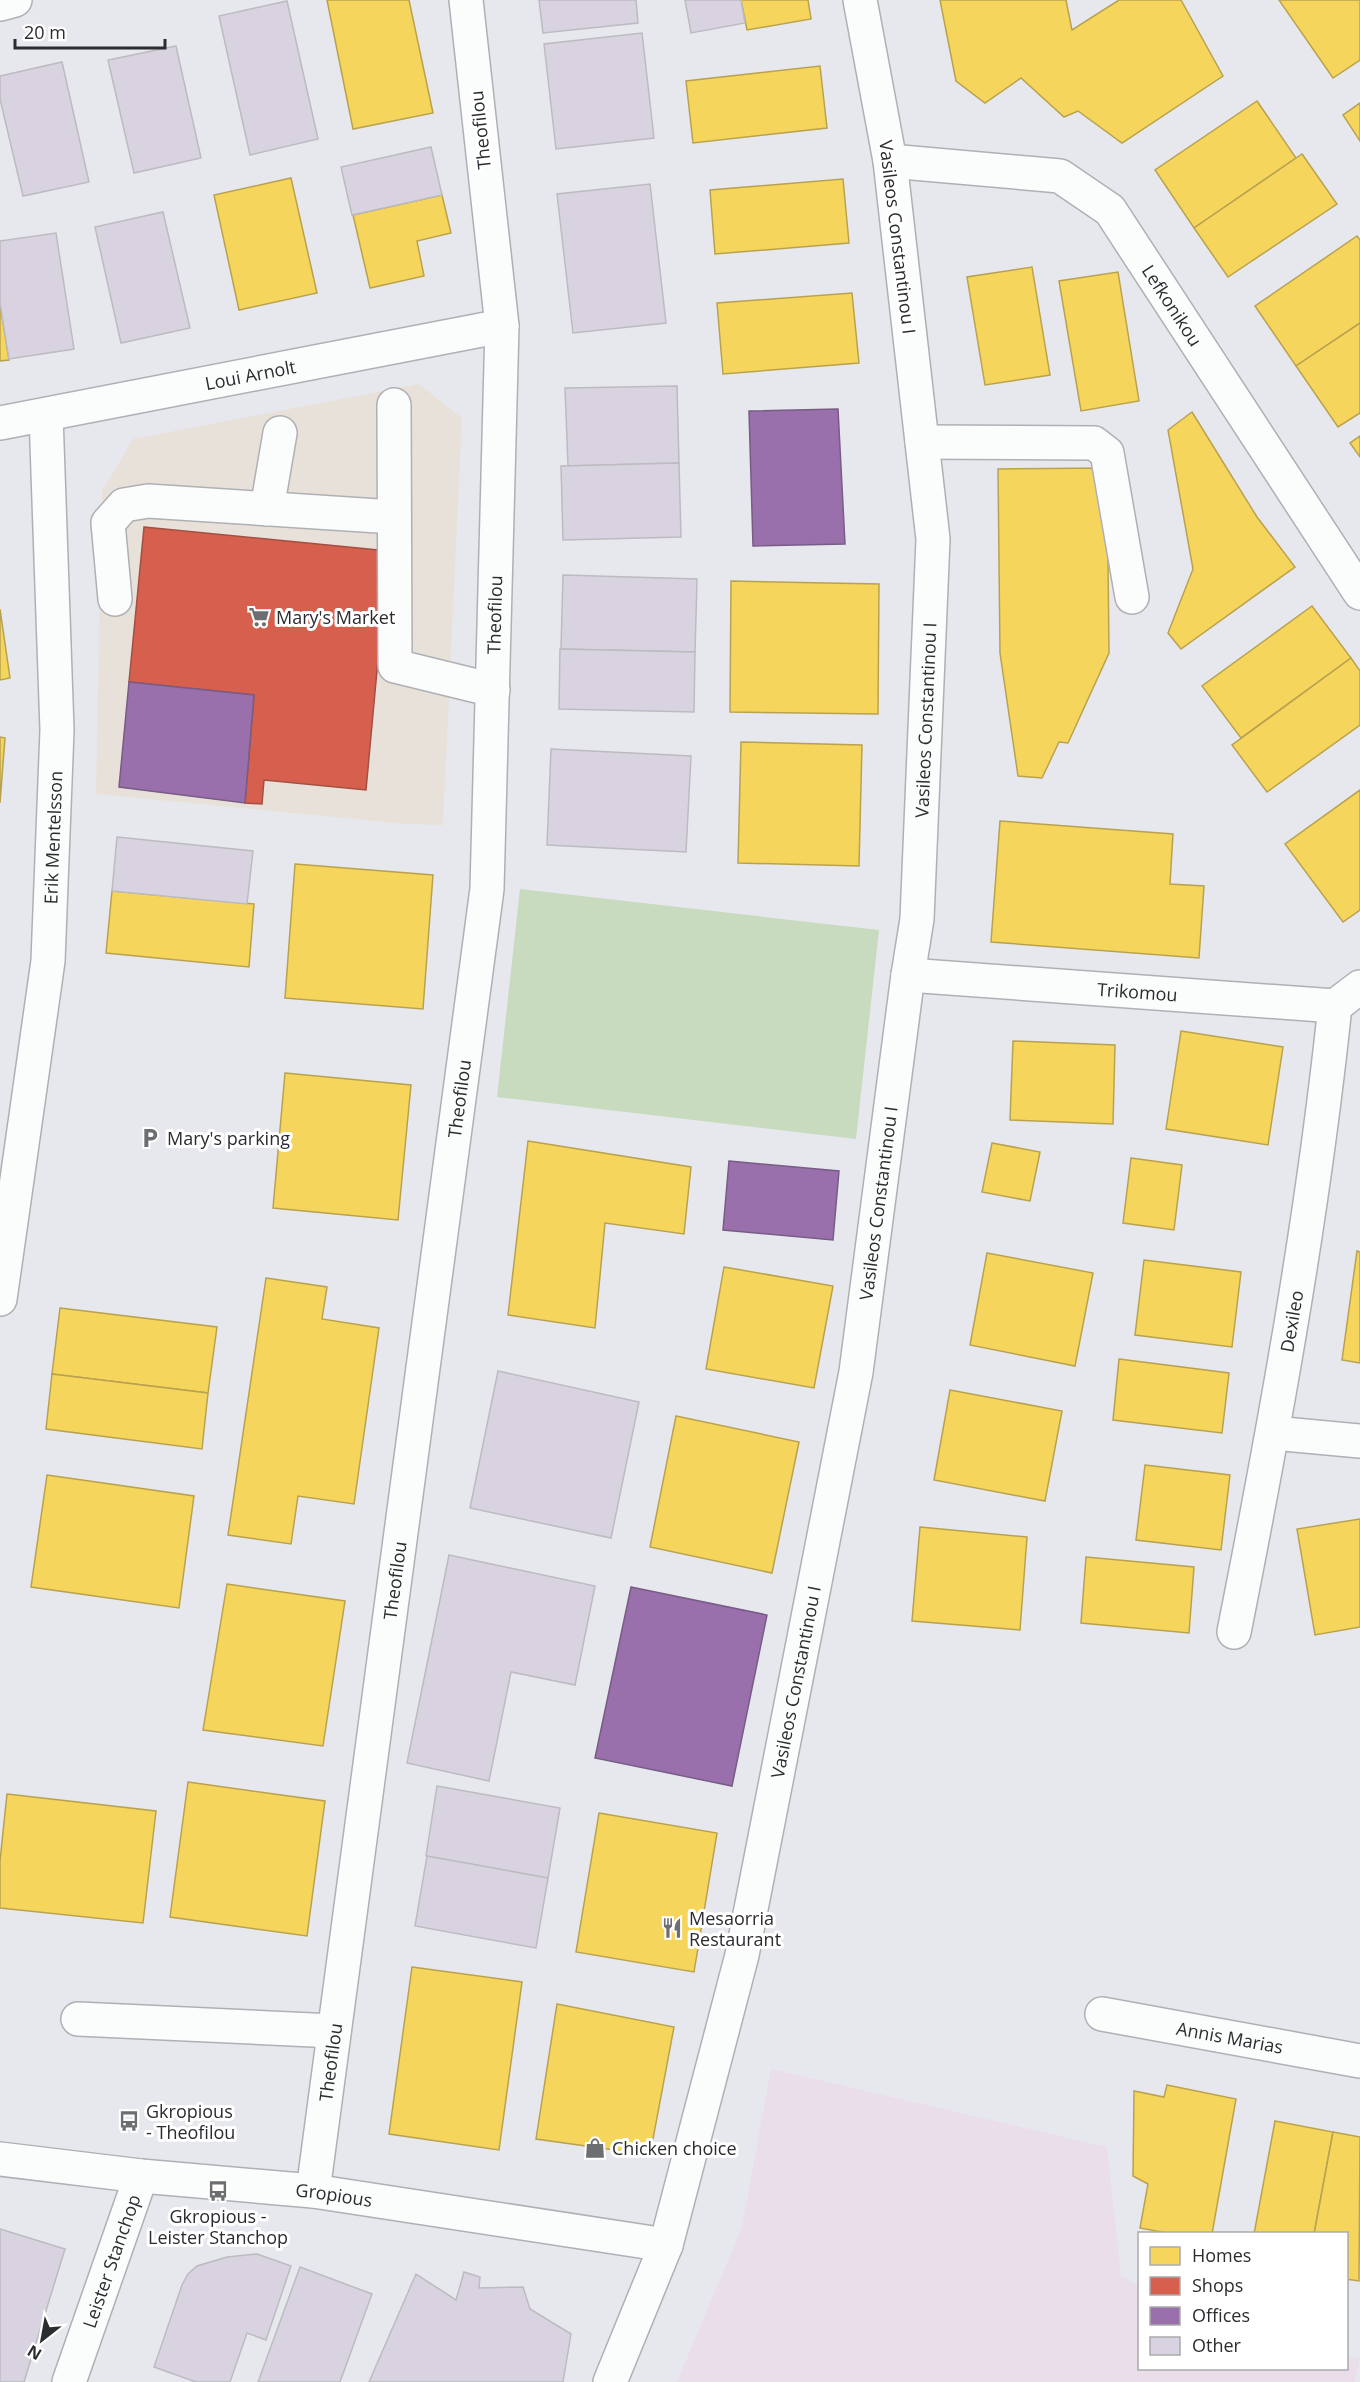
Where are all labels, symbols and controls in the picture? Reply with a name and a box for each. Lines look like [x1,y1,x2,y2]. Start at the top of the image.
scale bar [15,12,165,50]
text: 20 m [24,20,66,44]
street label: Theofilou [464,90,496,170]
street label: Vasileos Constantinou I [874,139,922,335]
street label: Lefkonikou [1137,260,1208,351]
street label: Loui Arnolt [203,354,298,395]
street label: Theofilou [481,575,507,654]
supermarket icon: Mary's Market [247,605,271,629]
place label: Mary's Market [276,605,395,629]
street label: Vasileos Constantinou I [909,622,941,818]
street label: Erik Mentelsson [38,770,67,905]
street label: Trikomou [1096,977,1178,1007]
street label: Theofilou [442,1058,476,1139]
street label: Vasileos Constantinou I [854,1105,903,1302]
parking icon: Mary's parking [138,1126,162,1150]
place label: Mary's parking [167,1126,290,1150]
street label: Dexileo [1274,1288,1308,1354]
street label: Theofilou [377,1540,412,1621]
street label: Vasileos Constantinou I [765,1584,826,1780]
place label: Mesaorria Restaurant [689,1906,781,1951]
restaurant icon: Mesaorria Restaurant [660,1916,684,1940]
street label: Annis Marias [1175,2016,1285,2059]
street label: Theofilou [313,2021,347,2103]
place label: Gkropious - Theofilou [146,2099,235,2144]
bus stop icon: Gkropious - Theofilou [117,2109,141,2133]
shop icon: Chicken choice [583,2136,607,2160]
place label: Chicken choice [612,2136,737,2160]
street label: Gropious [295,2178,374,2212]
bus stop icon: Gkropious - Leister Stanchop [206,2179,230,2203]
street label: Leister Stanchop [77,2191,146,2331]
place label: Gkropious - Leister Stanchop [148,2204,288,2249]
legend [1138,2232,1348,2370]
text: Homes [1192,2243,1251,2267]
text: Shops [1192,2273,1243,2297]
text: Offices [1192,2303,1250,2327]
north arrow [12,2310,72,2370]
text: Other [1192,2333,1242,2357]
text: N [23,2340,46,2366]

